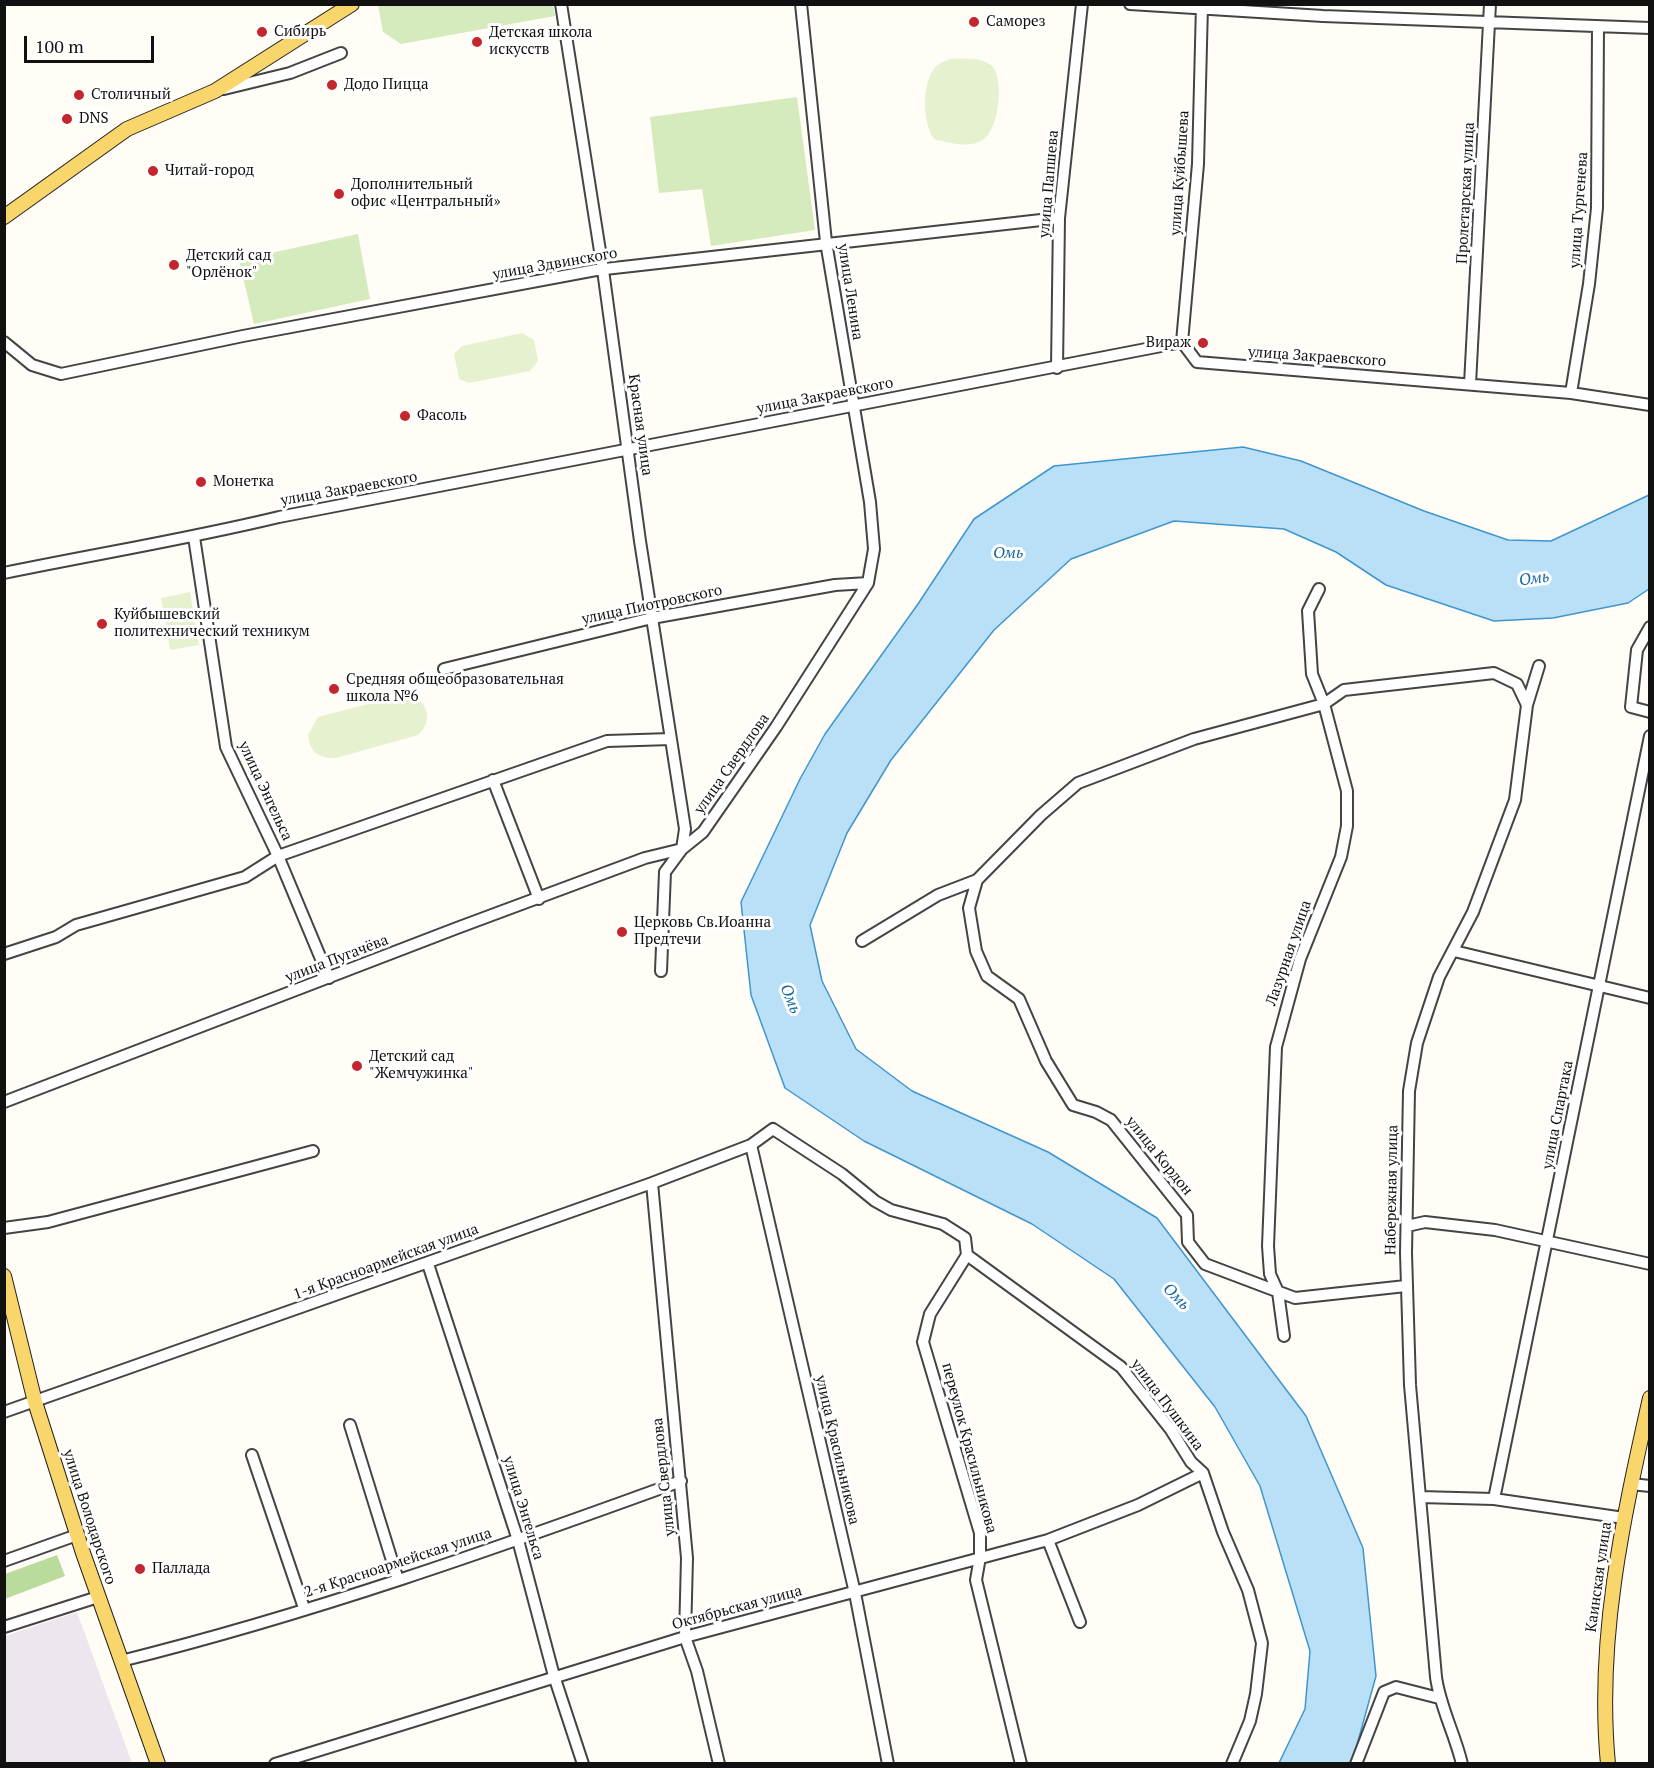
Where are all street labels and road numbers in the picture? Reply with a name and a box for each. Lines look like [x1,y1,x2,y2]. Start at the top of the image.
street label: улица Куйбышева [1167,110,1193,236]
street label: Пролетарская улица [1453,122,1479,264]
street label: улица Папшева [1035,129,1063,239]
street label: улица Тургенева [1566,151,1592,269]
street label: улица Ленина [833,242,867,342]
street label: улица Здвинского [491,244,619,284]
street label: улица Закраевского [1247,343,1387,371]
street label: Красная улица [624,373,656,477]
street label: улица Закраевского [755,374,895,418]
street label: улица Закраевского [279,468,419,510]
street label: улица Пиотровского [580,581,724,629]
street label: улица Свердлова [691,710,773,818]
street label: улица Энгельса [234,738,296,844]
street label: Лазурная улица [1263,898,1315,1008]
street label: улица Пугачёва [283,931,391,987]
street label: улица Спартака [1539,1059,1577,1171]
street label: улица Кордон [1122,1113,1196,1199]
street label: Набережная улица [1382,1125,1402,1255]
street label: 1-я Красноармейская улица [291,1220,481,1304]
street label: улица Пушкина [1127,1356,1207,1454]
street label: переулок Красильникова [938,1361,1000,1535]
street label: улица Красильникова [811,1374,863,1526]
street label: улица Свердлова [649,1417,679,1537]
street label: улица Володарского [59,1447,119,1587]
street label: улица Энгельса [499,1454,547,1562]
street label: Каинская улица [1582,1521,1616,1633]
street label: 2-я Красноармейская улица [302,1524,494,1602]
street label: Октябрьская улица [670,1582,804,1634]

